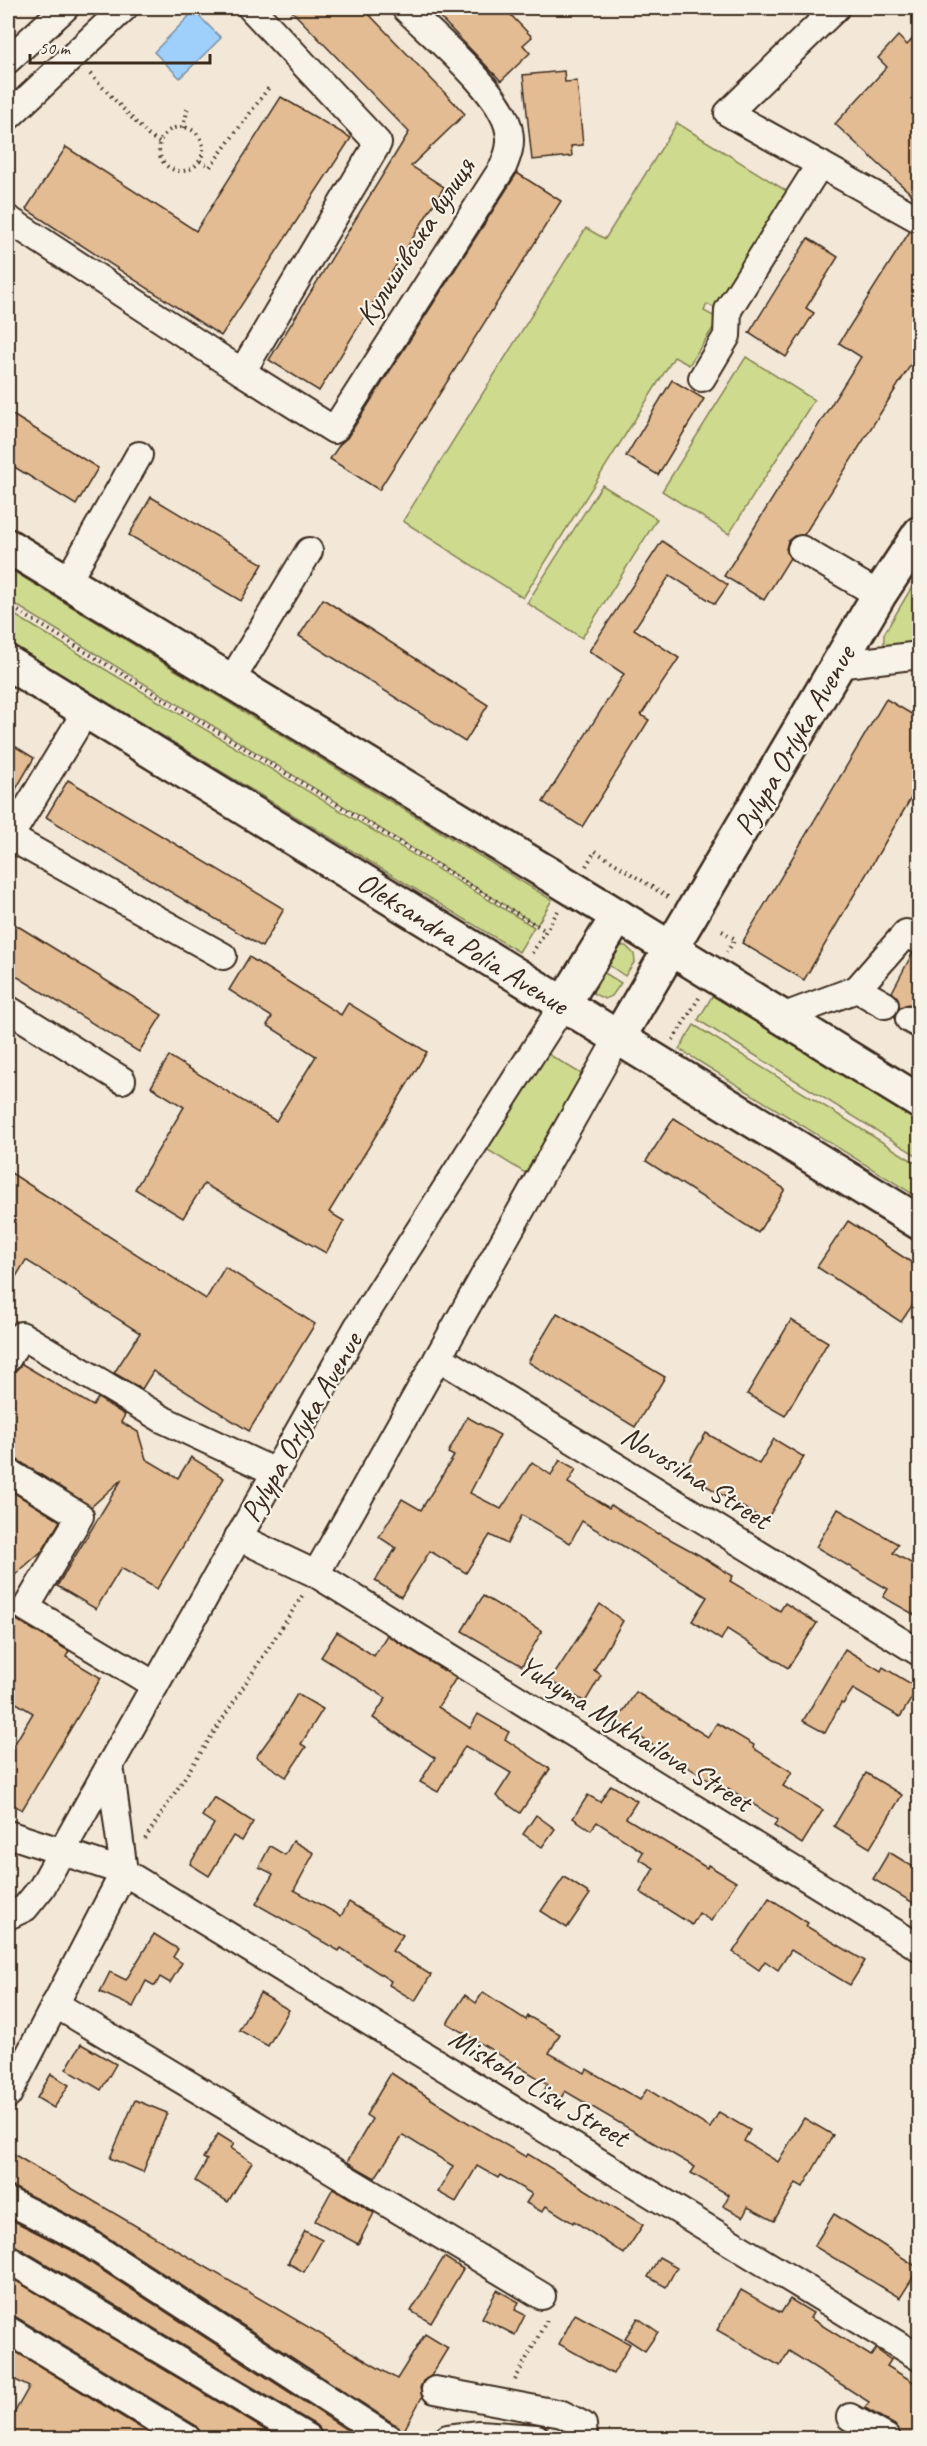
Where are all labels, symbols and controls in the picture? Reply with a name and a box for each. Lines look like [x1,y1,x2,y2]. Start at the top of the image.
scale bar [30,27,210,65]
text: 50 m [39,37,72,59]
street label: Кулишівська вулиця [347,149,484,332]
street label: Pylypa Orlyka Avenue [724,637,865,842]
street label: Oleksandra Polia Avenue [350,863,578,1024]
street label: Pylypa Orlyka Avenue [231,1324,372,1529]
street label: Novosilna Street [614,1416,780,1539]
street label: Yuhyma Mykhailova Street [511,1646,762,1822]
street label: Miskoho Lisu Street [442,2018,638,2157]

